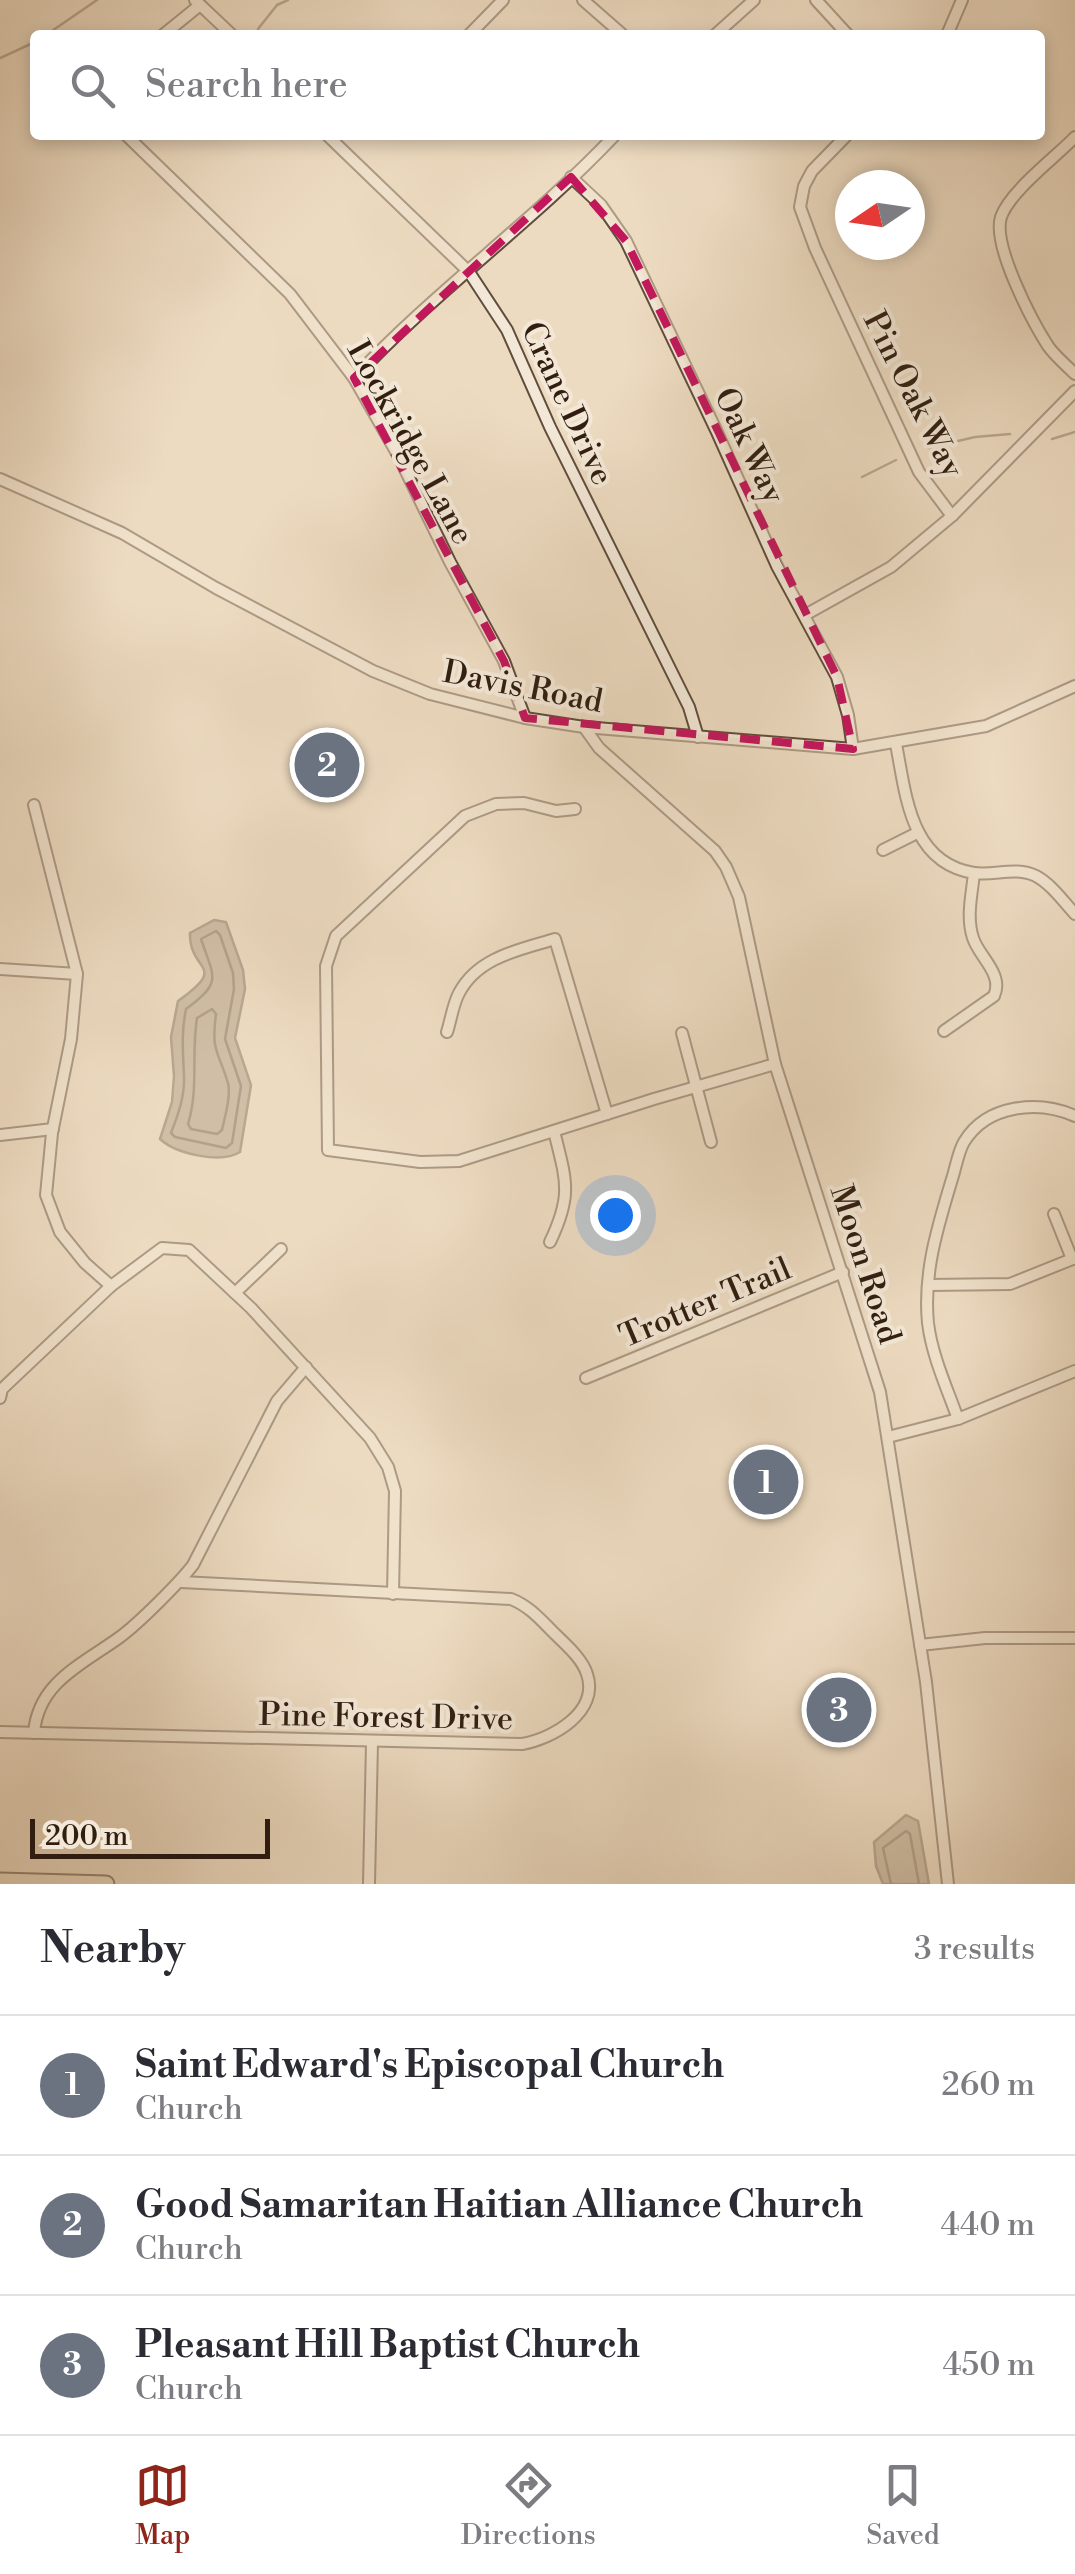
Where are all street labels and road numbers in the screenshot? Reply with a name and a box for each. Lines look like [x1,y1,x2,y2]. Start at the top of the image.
street label: Pin Oak Way [854,305,972,485]
street label: Crane Drive [512,316,622,491]
street label: Lockridge Lane [338,334,483,551]
street label: Oak Way [705,381,793,510]
street label: Davis Road [439,652,606,722]
street label: Moon Road [821,1180,909,1349]
street label: Trotter Trail [614,1249,798,1357]
street label: Pine Forest Drive [258,1695,514,1739]

